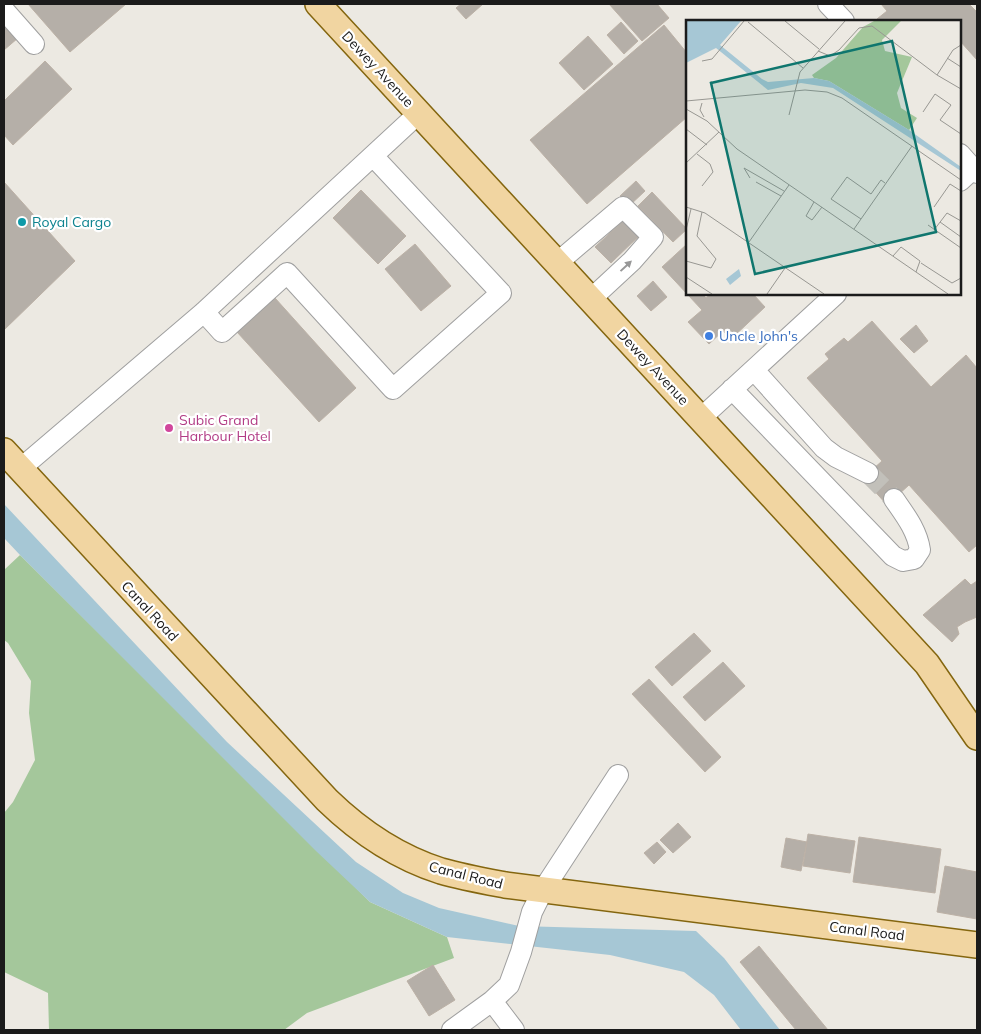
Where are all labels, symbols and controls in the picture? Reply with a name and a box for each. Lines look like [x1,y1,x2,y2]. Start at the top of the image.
inset map [686,20,961,295]
street label: Dewey Avenue [338,27,418,111]
place label: Royal Cargo [32,213,111,231]
marker: Royal Cargo [16,216,28,228]
one-way arrow [620,260,632,272]
street label: Dewey Avenue [613,325,693,409]
place label: Uncle John's [719,327,798,345]
marker: Uncle John's [703,330,715,342]
place label: Subic Grand Harbour Hotel [179,411,271,445]
marker: Subic Grand Harbour Hotel [163,422,175,434]
street label: Canal Road [118,577,182,645]
street label: Canal Road [427,857,505,893]
street label: Canal Road [828,917,906,945]

